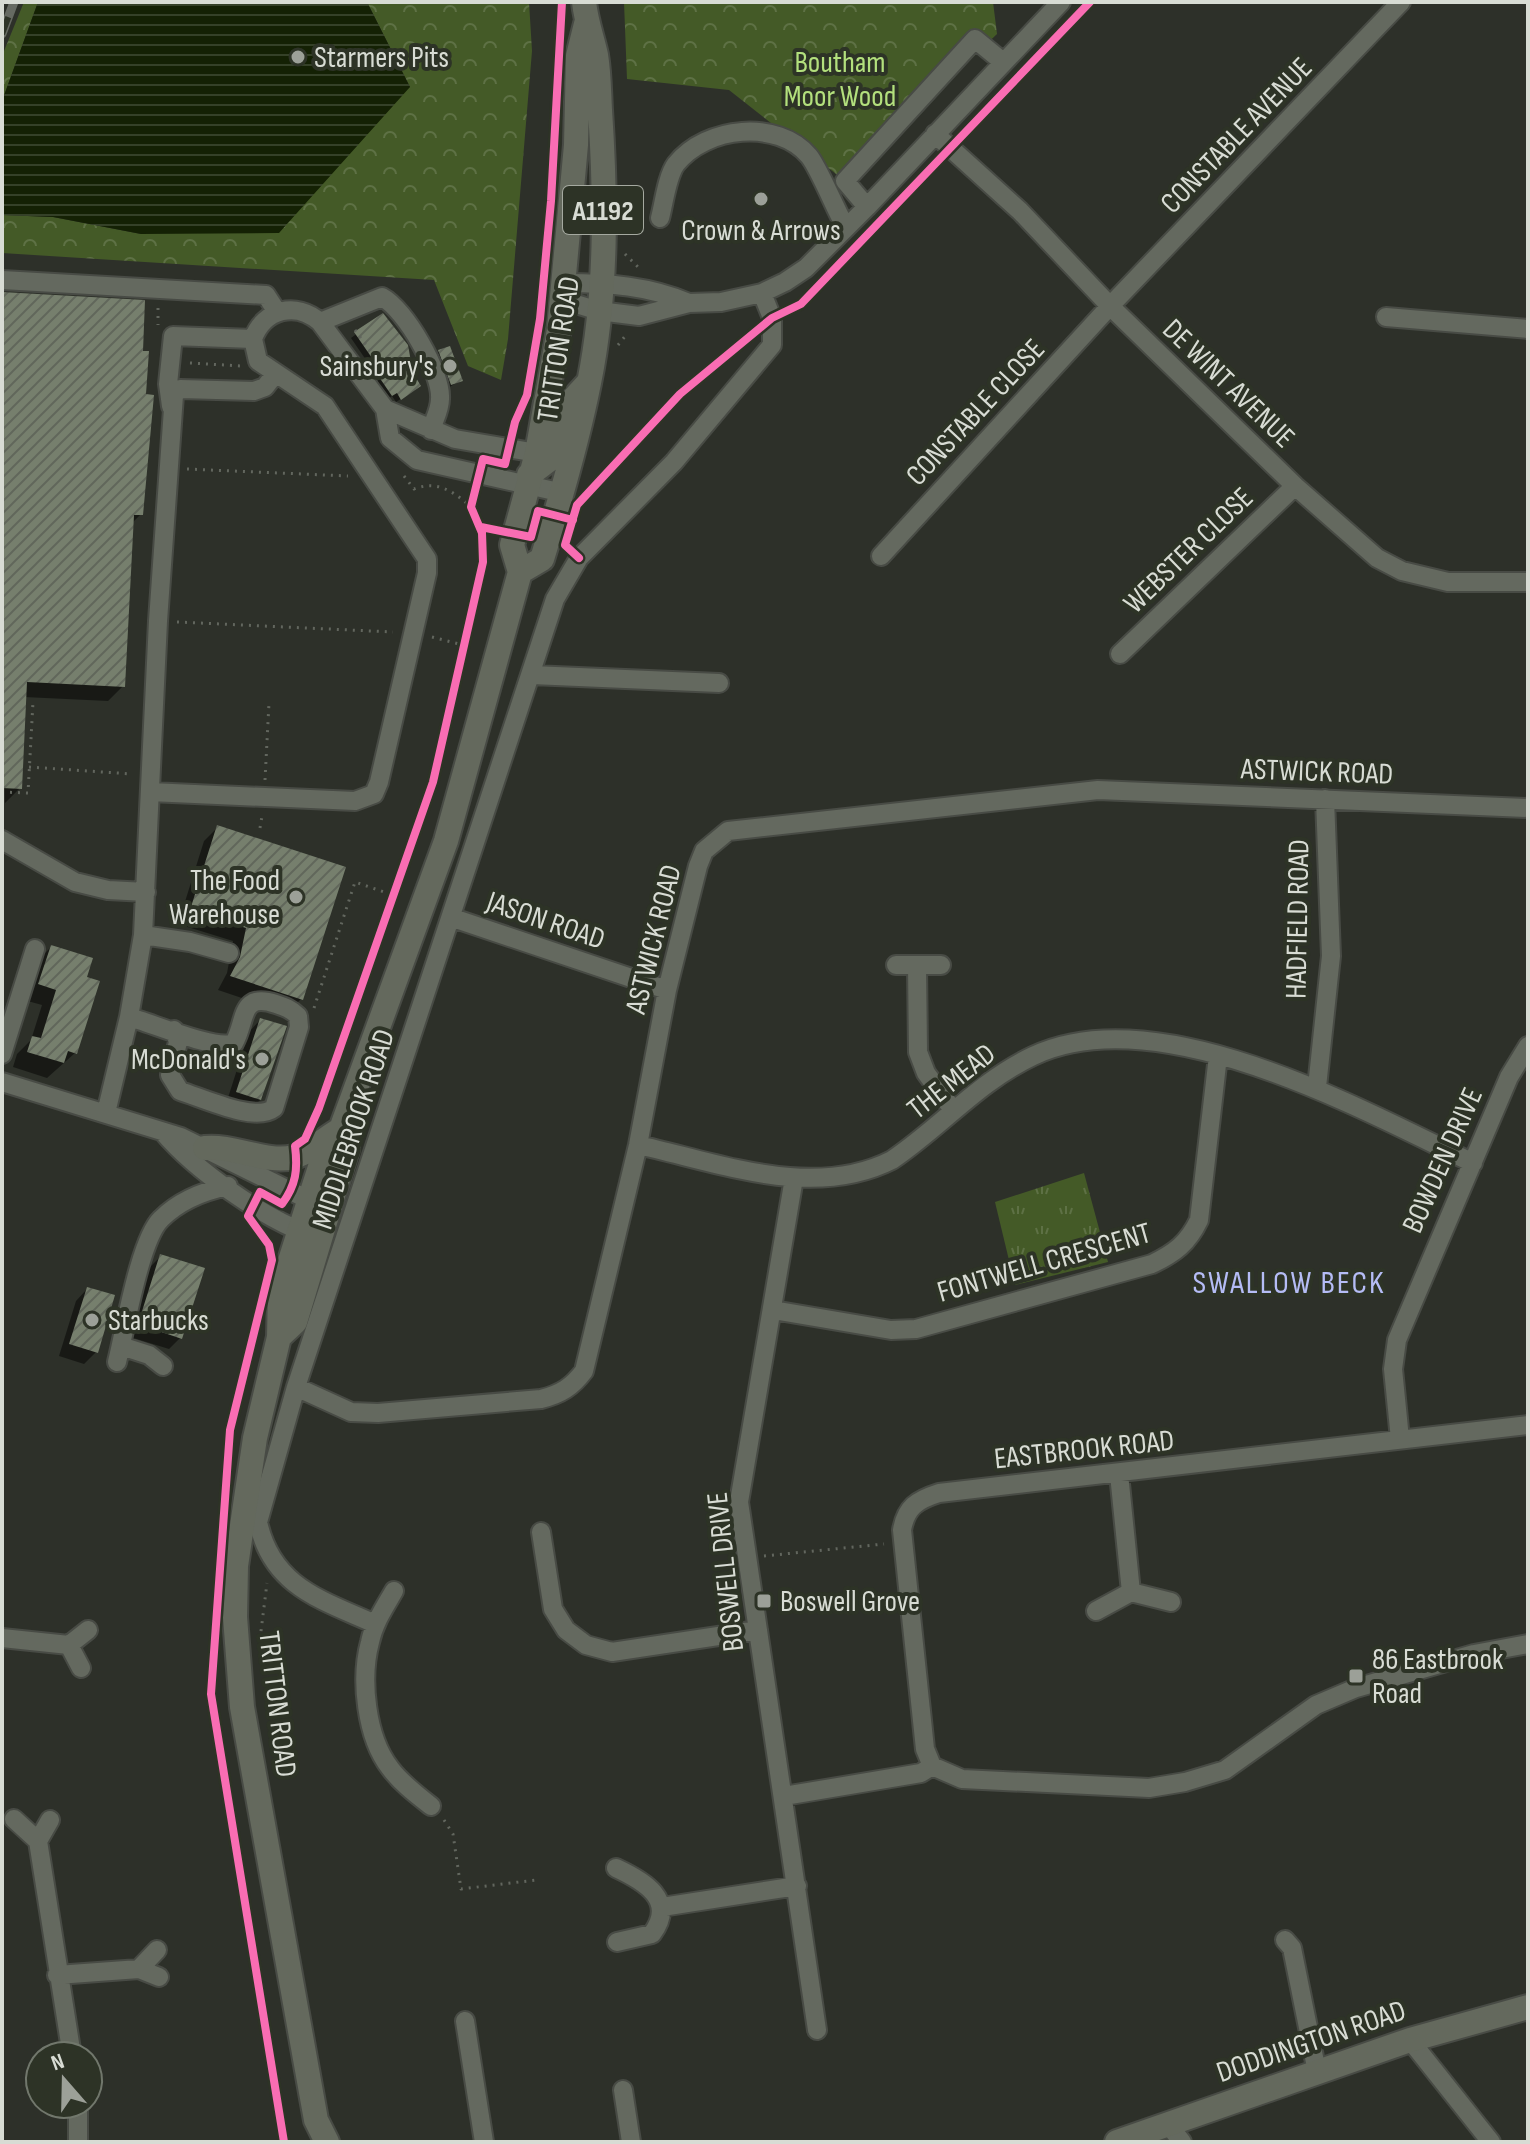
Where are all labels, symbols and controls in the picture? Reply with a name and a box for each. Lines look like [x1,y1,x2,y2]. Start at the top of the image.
place label: Starmers Pits [314,40,449,76]
park label: Boutham Moor Wood [784,45,896,115]
marker: Starmers Pits [289,48,307,66]
street label: CONSTABLE AVENUE [1153,50,1320,221]
road number: A1192 [563,186,643,234]
marker: Crown & Arrows [752,190,770,208]
place label: Crown & Arrows [681,213,841,249]
street label: TRITTON ROAD [530,274,588,424]
street label: DE WINT AVENUE [1155,312,1302,456]
street label: CONSTABLE CLOSE [899,332,1053,493]
place label: Sainsbury's [320,349,434,385]
marker: Sainsbury's [441,357,459,375]
street label: WEBSTER CLOSE [1116,480,1261,621]
street label: ASTWICK ROAD [1239,751,1394,793]
street label: HADFIELD ROAD [1279,839,1317,999]
street label: ASTWICK ROAD [618,861,690,1018]
place label: The Food Warehouse [169,863,280,933]
street label: JASON ROAD [481,884,609,958]
marker: The Food Warehouse [287,888,305,906]
street label: MIDDLEBROOK ROAD [305,1025,403,1234]
street label: THE MEAD [900,1036,1003,1127]
place label: McDonald's [131,1042,246,1078]
marker: McDonald's [253,1050,271,1068]
street label: BOWDEN DRIVE [1395,1082,1491,1239]
street label: FONTWELL CRESCENT [933,1215,1155,1311]
district label: SWALLOW BECK [1192,1264,1386,1303]
place label: Starbucks [108,1303,209,1339]
marker: Starbucks [83,1311,101,1329]
street label: EASTBROOK ROAD [992,1423,1176,1477]
street label: BOSWELL DRIVE [700,1490,752,1653]
place label: Boswell Grove [780,1584,920,1620]
marker: Boswell Grove [755,1592,773,1610]
street label: TRITTON ROAD [250,1629,304,1779]
place label: 86 Eastbrook Road [1372,1642,1504,1712]
marker: 86 Eastbrook Road [1347,1667,1365,1685]
street label: DODDINGTON ROAD [1212,1993,1411,2091]
north arrow [24,2040,104,2120]
text: N [48,2048,68,2077]

